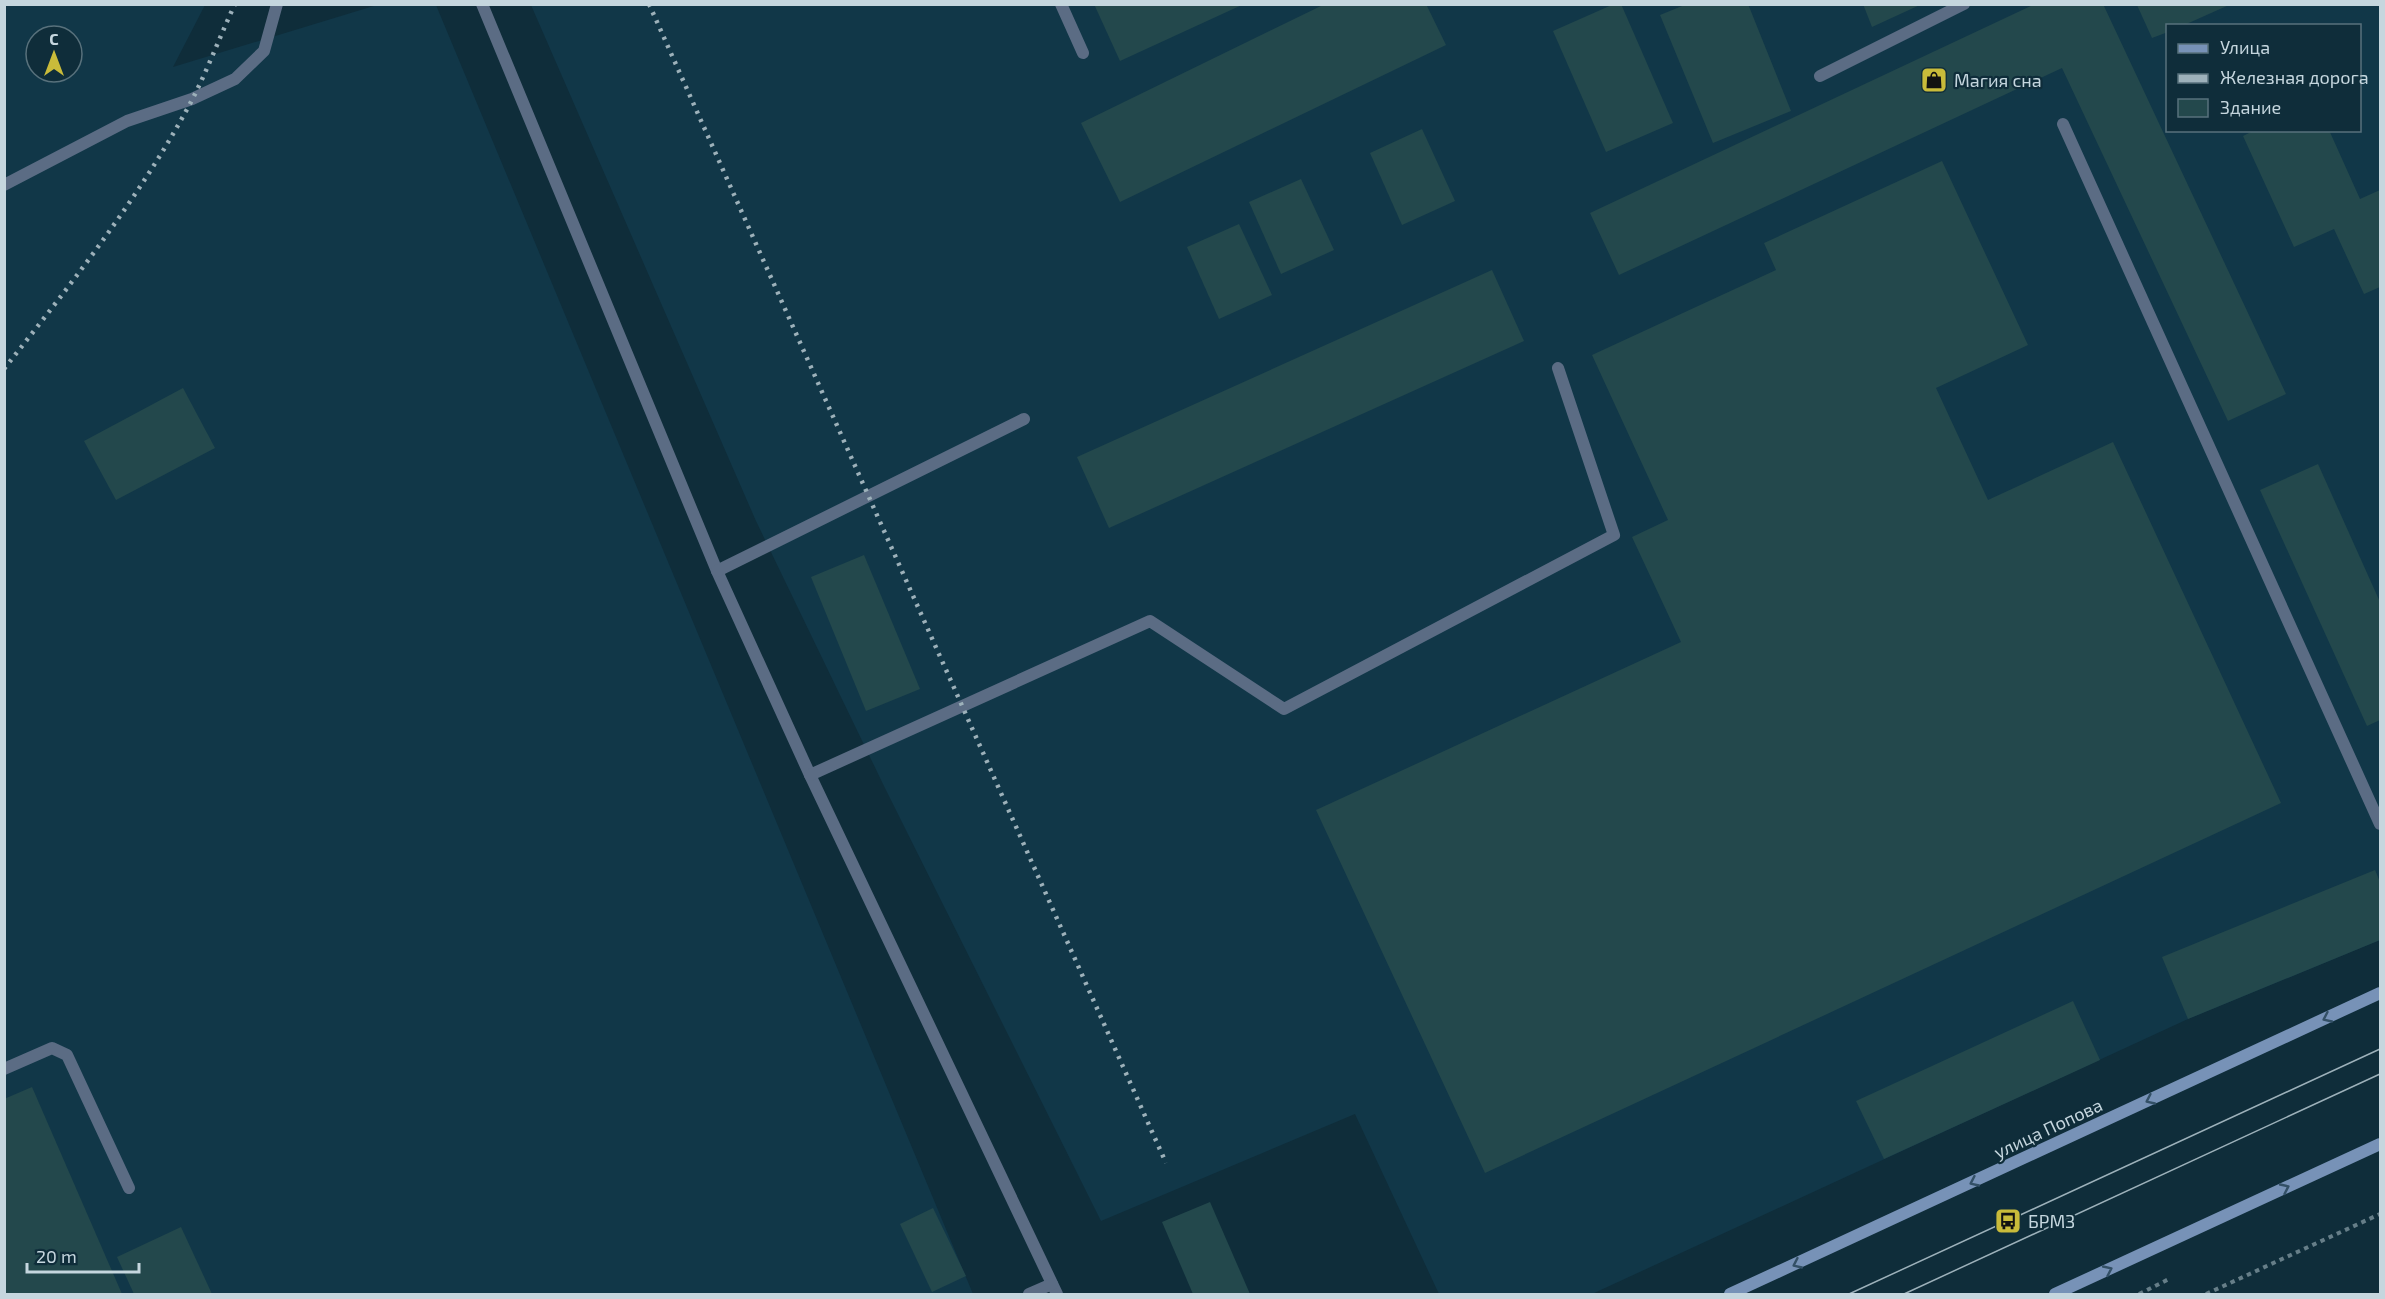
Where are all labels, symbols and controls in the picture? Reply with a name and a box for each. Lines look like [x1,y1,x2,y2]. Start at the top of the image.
north arrow [24,24,84,84]
legend [2166,24,2361,132]
text: С [49,29,59,48]
text: Улица [2220,36,2270,58]
shop icon: Магия сна [1919,65,1949,95]
text: Железная дорога [2220,66,2369,88]
place label: Магия сна [1954,69,2042,91]
text: Здание [2220,96,2281,118]
one-way arrow [2323,1011,2334,1023]
one-way arrow [2146,1092,2157,1104]
street label: улица Попова [1990,1093,2106,1163]
one-way arrow [1969,1174,1980,1186]
one-way arrow [2279,1184,2290,1196]
bus stop icon: БРМЗ [1993,1206,2023,1236]
place label: БРМЗ [2028,1210,2075,1232]
scale bar [27,1236,140,1274]
text: 20 m [36,1245,77,1267]
one-way arrow [1792,1256,1803,1268]
one-way arrow [2102,1265,2113,1277]

